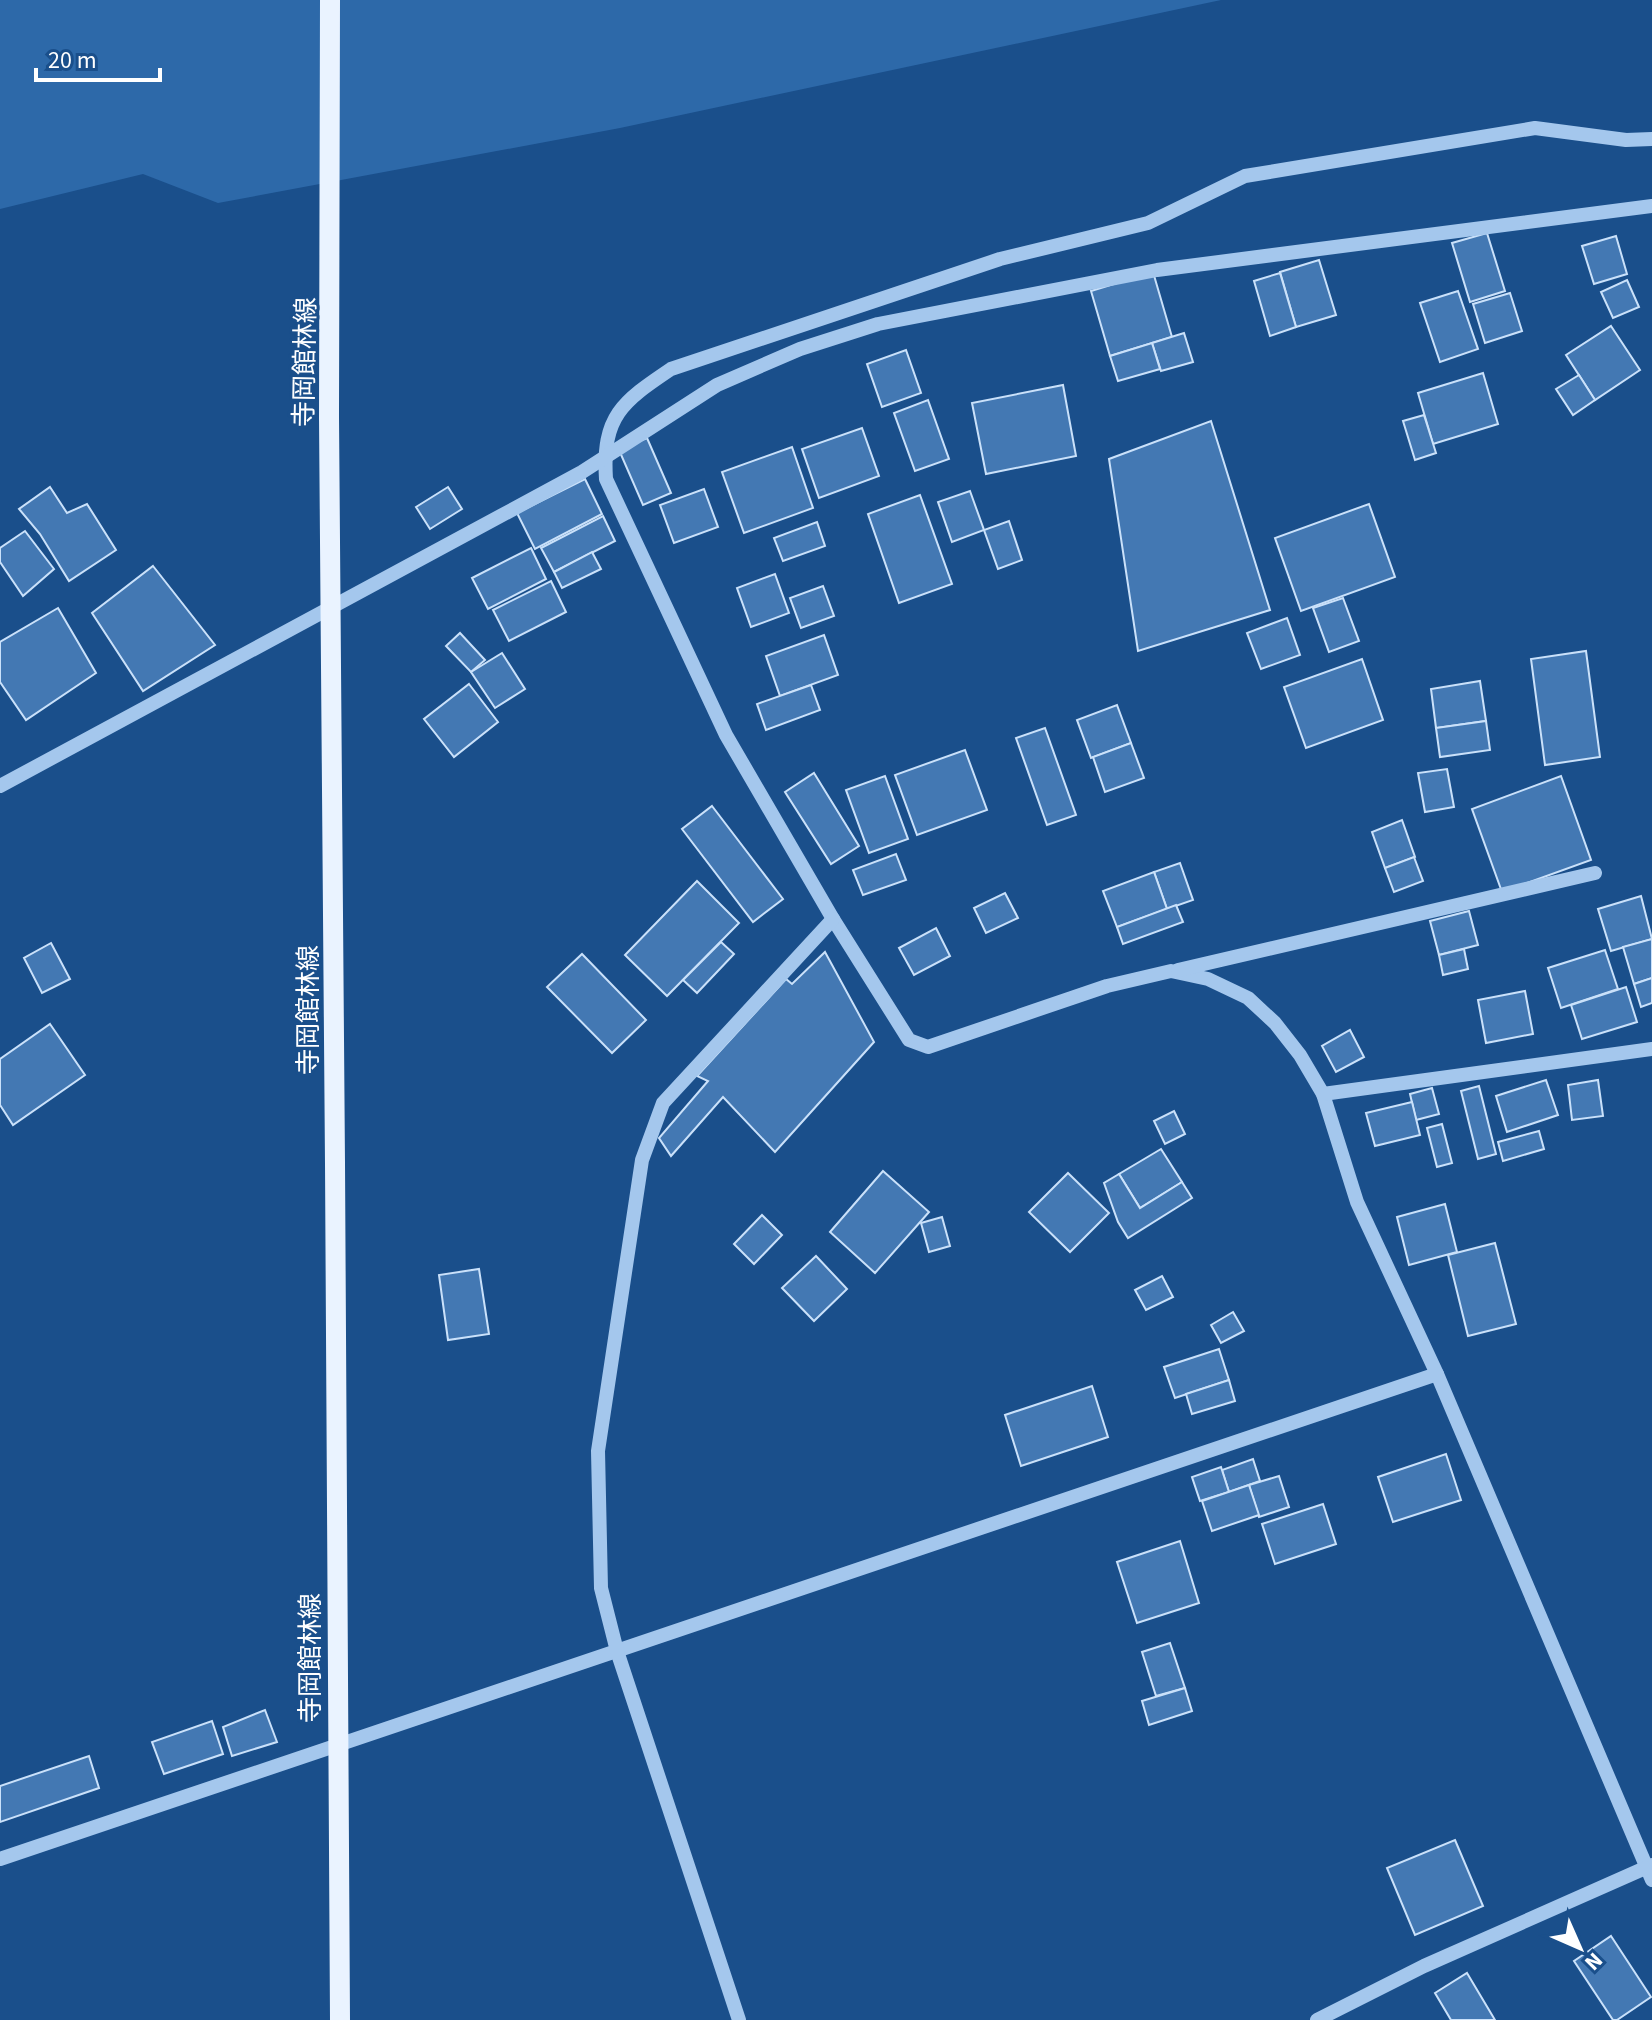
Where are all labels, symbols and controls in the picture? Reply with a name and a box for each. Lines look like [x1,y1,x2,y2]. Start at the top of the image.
scale bar [36,32,160,82]
text: 20 m [48,43,97,78]
street label: 寺岡館林線 [285,297,325,427]
street label: 寺岡館林線 [290,945,327,1075]
street label: 寺岡館林線 [292,1593,329,1723]
north arrow [1540,1908,1620,1988]
text: N [1577,1945,1610,1978]

